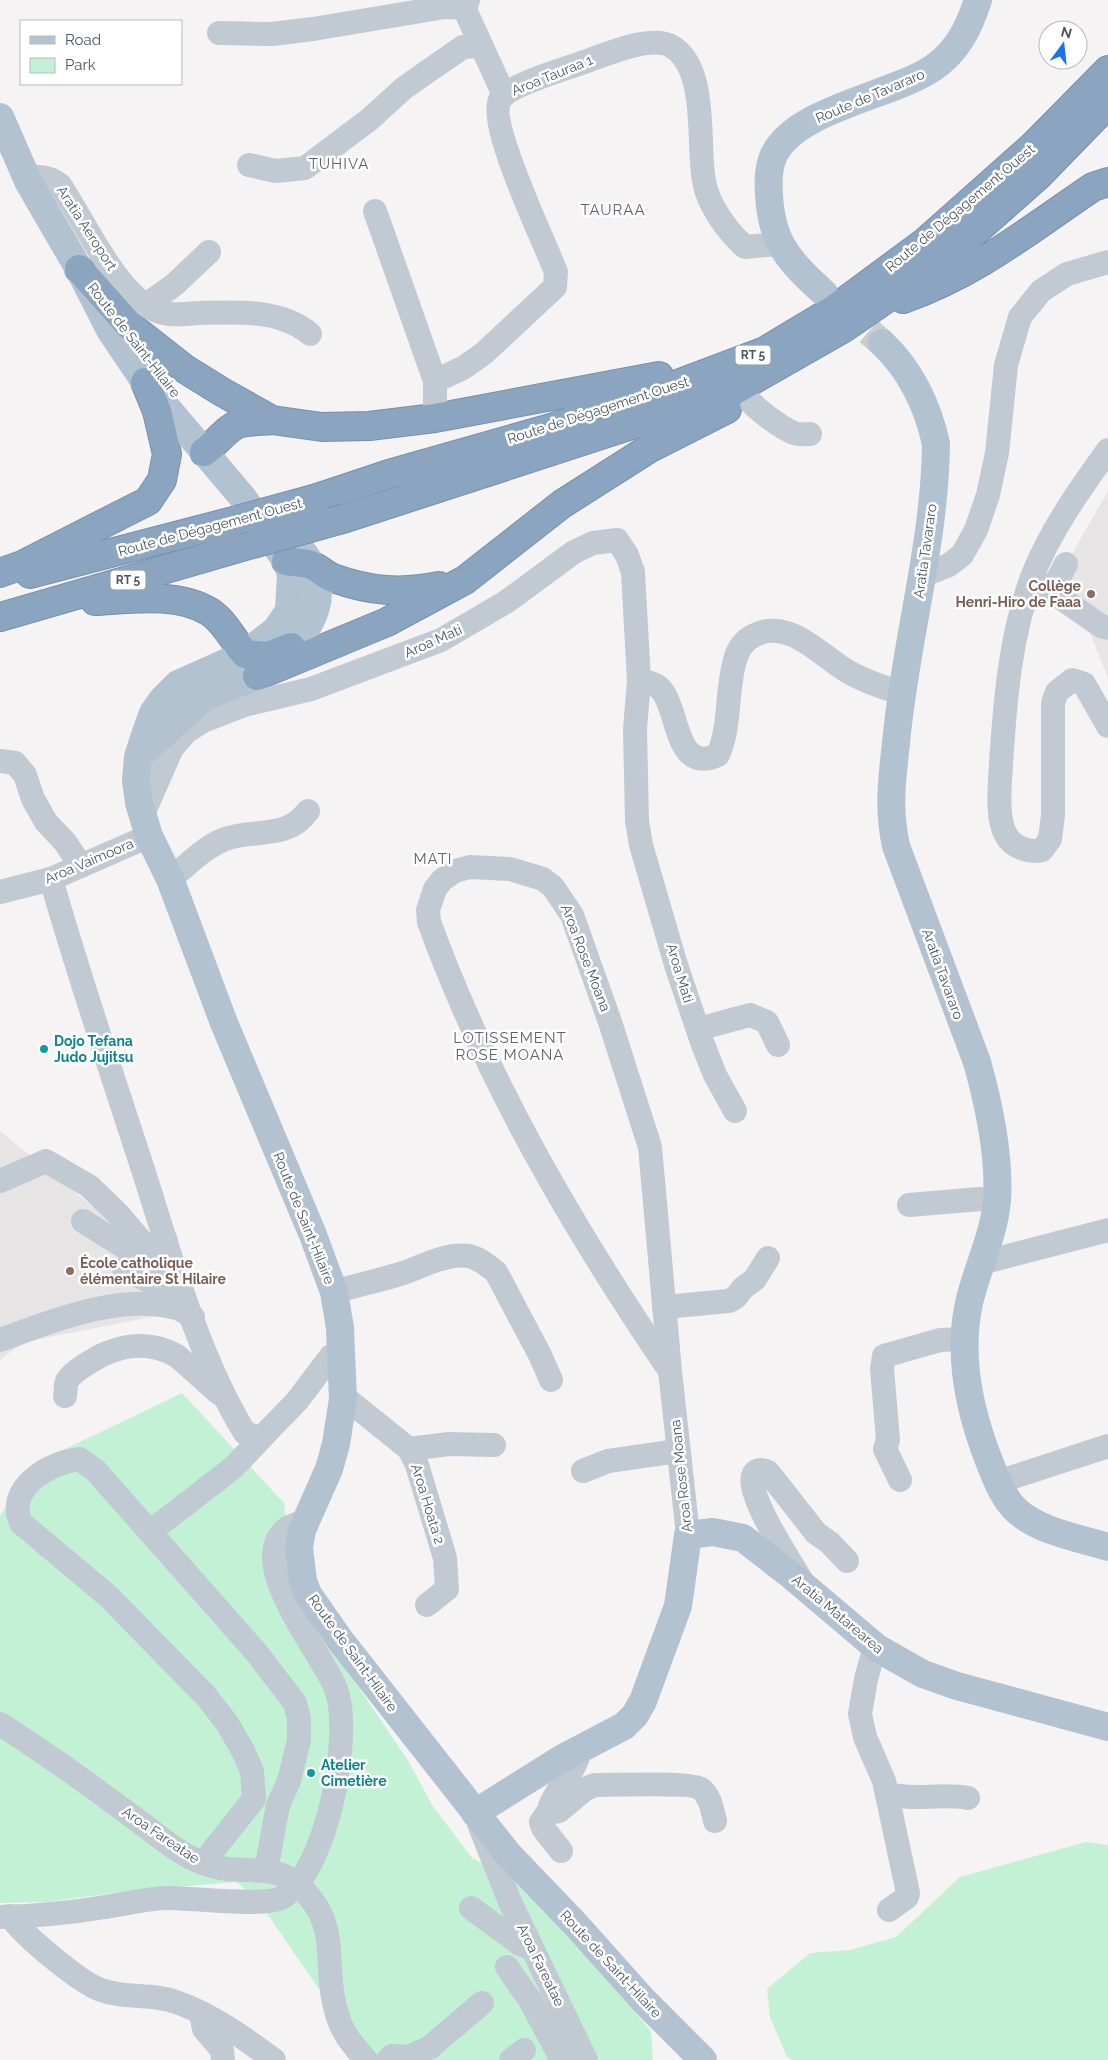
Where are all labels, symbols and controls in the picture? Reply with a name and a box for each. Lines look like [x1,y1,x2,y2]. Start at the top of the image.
legend [20,20,182,85]
north arrow [1038,20,1088,70]
text: N [1059,23,1074,42]
text: Road [65,31,101,49]
street label: Aroa Tauraa 1 [509,51,595,99]
text: Park [65,56,96,74]
street label: Route de Tavararo [813,66,927,126]
street label: Route de Dégagement Ouest [882,141,1038,275]
district label: TUHIVA [309,155,369,173]
street label: Aratia Aeroport [54,183,120,273]
district label: TAURAA [580,201,646,219]
street label: Route de Saint-Hilaire [84,280,184,400]
road number: RT 5 [736,346,770,364]
street label: Route de Dégagement Ouest [505,373,691,447]
street label: Route de Dégagement Ouest [116,495,304,559]
street label: Aratia Tavararo [910,503,940,599]
road number: RT 5 [110,570,146,590]
place label: Collège Henri-Hiro de Faaa [956,578,1082,610]
marker: Collège Henri-Hiro de Faaa [1085,588,1097,600]
street label: Aroa Mati [402,621,464,661]
street label: Aroa Vaimoora [42,835,136,887]
district label: MATI [413,850,453,868]
street label: Aroa Rose Moana [558,902,614,1014]
street label: Aratia Tavararo [919,926,967,1022]
street label: Aroa Mati [663,941,697,1005]
district label: LOTISSEMENT ROSE MOANA [453,1029,567,1064]
place label: Dojo Tefana Judo Jujitsu [54,1033,134,1065]
marker: Dojo Tefana Judo Jujitsu [38,1043,50,1055]
street label: Route de Saint-Hilaire [270,1150,338,1286]
place label: École catholique élémentaire St Hilaire [80,1254,227,1287]
marker: École catholique élémentaire St Hilaire [64,1265,76,1277]
street label: Aroa Rose Moana [667,1419,695,1533]
street label: Aroa Hoata 2 [408,1462,448,1546]
street label: Aratia Matarearea [789,1571,887,1657]
street label: Route de Saint-Hilaire [305,1591,401,1715]
place label: Atelier Cimetière [321,1757,387,1789]
marker: Atelier Cimetière [305,1767,317,1779]
street label: Aroa Fareatae [119,1803,203,1867]
street label: Route de Saint-Hilaire [557,1907,665,2021]
street label: Aroa Fareatae [514,1921,568,2009]

